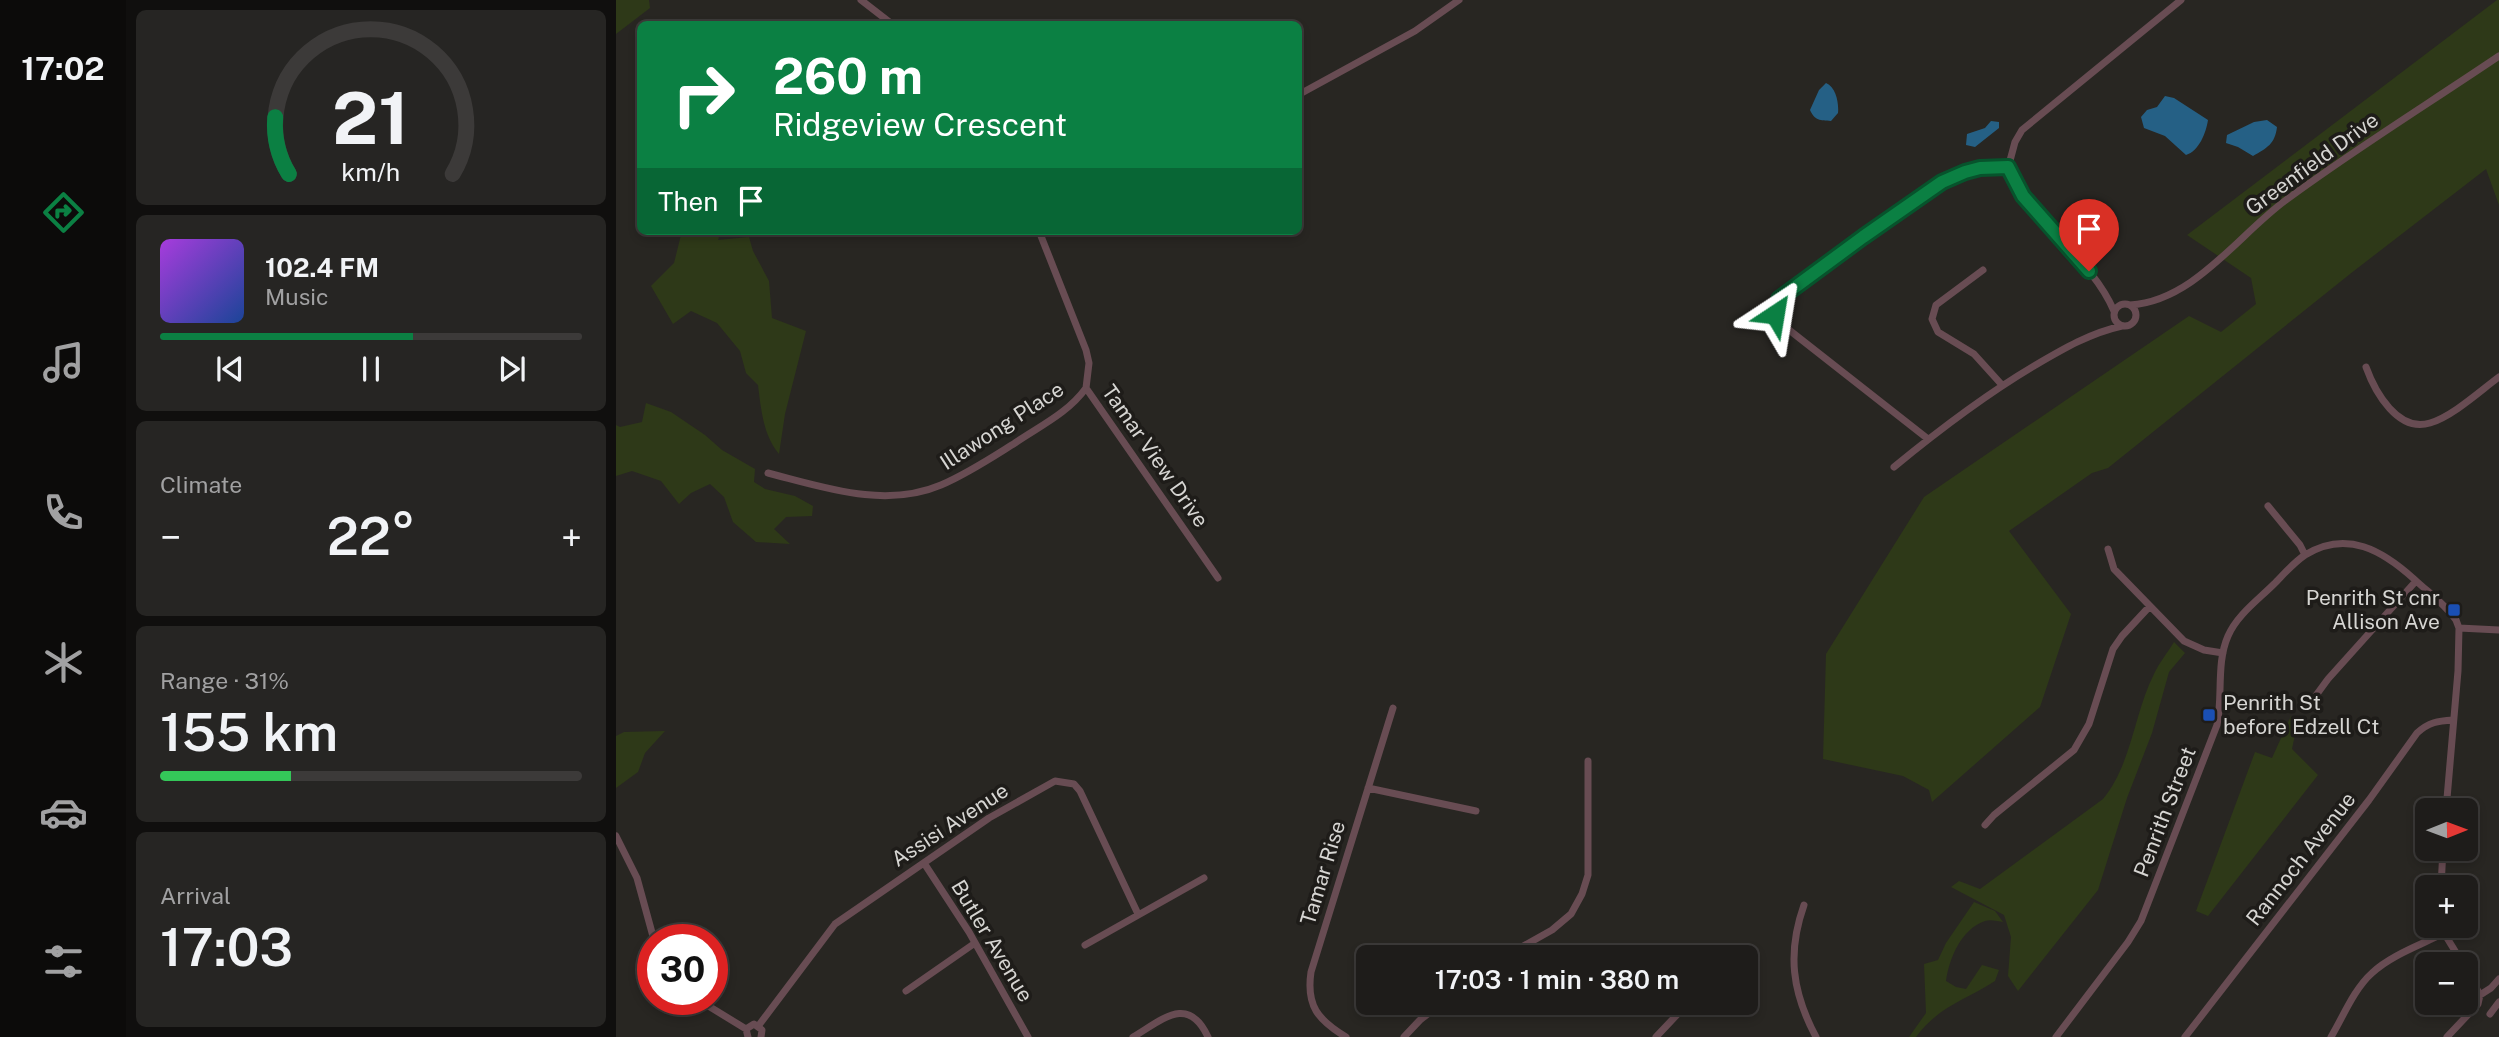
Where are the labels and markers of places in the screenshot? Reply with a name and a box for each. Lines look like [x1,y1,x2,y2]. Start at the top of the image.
pin [2059,199,2119,271]
place label: Penrith St cnr Allison Ave [2306,585,2440,634]
marker: Penrith St cnr Allison Ave [2446,602,2462,618]
place label: Penrith St before Edzell Ct [2223,690,2379,739]
marker: Penrith St before Edzell Ct [2201,707,2217,723]

